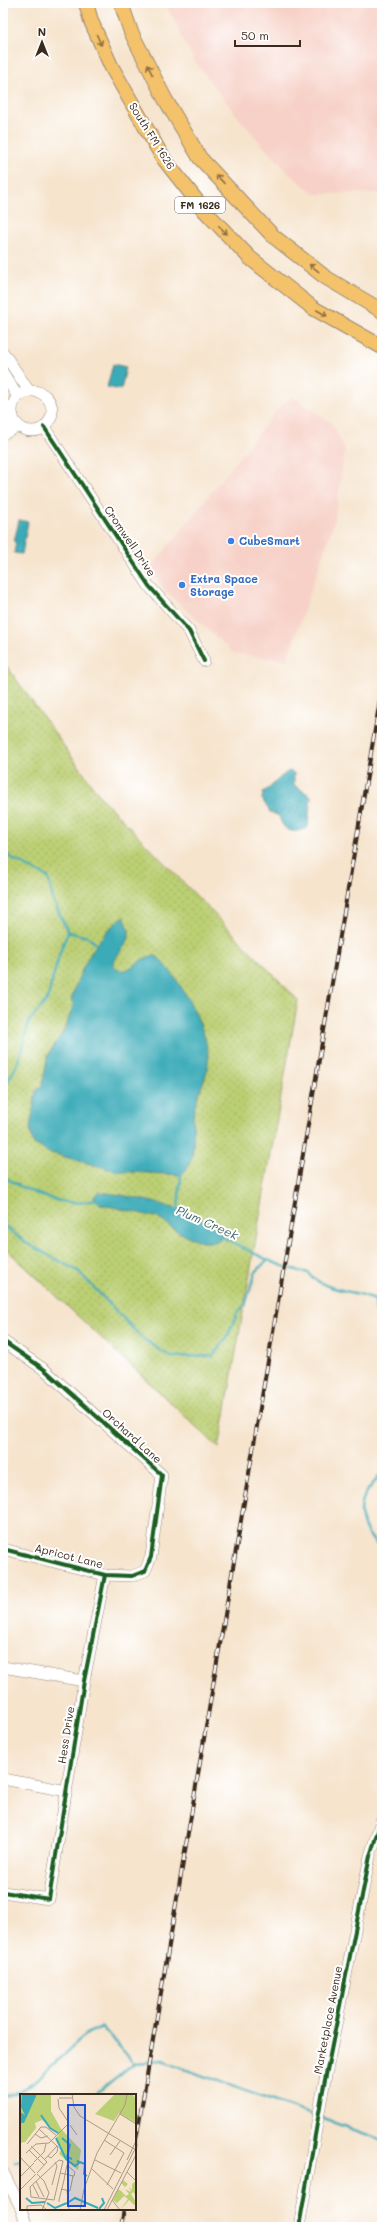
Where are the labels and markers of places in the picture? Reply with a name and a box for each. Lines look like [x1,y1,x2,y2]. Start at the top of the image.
place label: CubeSmart [239,533,300,548]
marker: CubeSmart [226,536,236,546]
place label: Extra Space Storage [190,571,258,599]
marker: Extra Space Storage [177,580,187,590]

